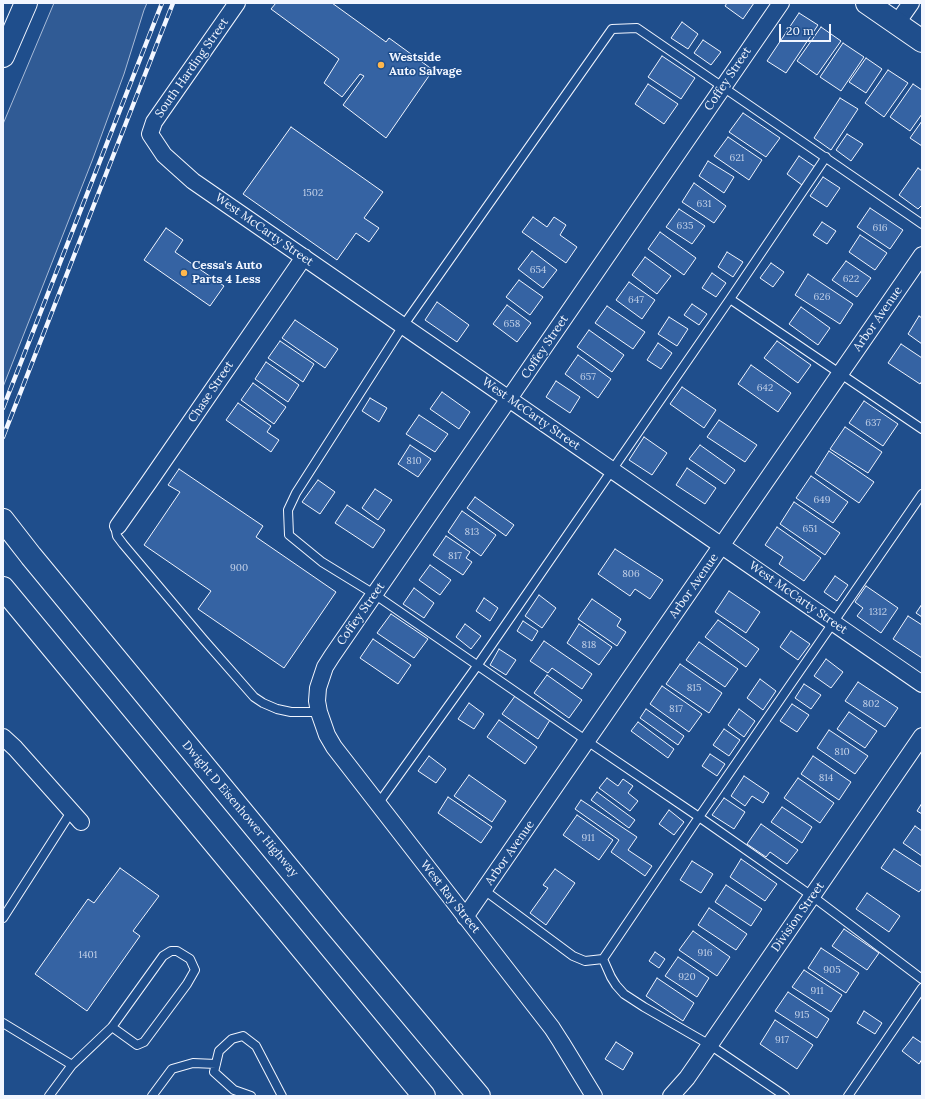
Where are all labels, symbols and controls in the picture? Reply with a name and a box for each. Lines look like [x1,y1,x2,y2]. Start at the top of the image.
street label: South Harding Street [152,15,232,121]
scale bar [781,16,833,42]
text: 20 m [786,23,814,38]
street label: Coffey Street [701,45,755,113]
place label: Westside Auto Salvage [389,51,462,79]
marker: Westside Auto Salvage [376,60,386,70]
house number: 621 [730,152,744,164]
house number: 1502 [303,187,323,199]
street label: West McCarty Street [212,191,316,269]
house number: 631 [697,198,711,210]
house number: 635 [677,220,693,232]
house number: 616 [872,222,888,234]
place label: Cessa's Auto Parts 4 Less [192,259,262,287]
house number: 654 [530,264,546,276]
marker: Cessa's Auto Parts 4 Less [179,268,189,278]
house number: 622 [843,273,859,285]
street label: Arbor Avenue [850,284,906,354]
house number: 626 [814,291,830,303]
house number: 647 [628,294,644,306]
street label: Coffey Street [518,313,572,381]
house number: 658 [504,318,520,330]
street label: Chase Street [185,359,237,425]
house number: 657 [580,371,596,383]
street label: West McCarty Street [479,375,583,453]
house number: 642 [757,382,773,394]
house number: 637 [865,417,881,429]
house number: 810 [406,455,422,467]
house number: 649 [814,494,830,506]
house number: 651 [803,523,817,535]
house number: 813 [465,526,479,538]
house number: 817 [448,550,462,562]
street label: Arbor Avenue [666,551,722,621]
street label: West McCarty Street [746,559,850,637]
house number: 900 [230,562,248,574]
house number: 806 [622,568,640,580]
street label: Coffey Street [334,580,388,648]
house number: 1312 [869,606,887,618]
house number: 818 [582,639,596,651]
house number: 815 [687,682,701,694]
house number: 802 [862,698,880,710]
house number: 817 [669,703,683,715]
street label: Dwight D Eisenhower Highway [179,738,301,880]
house number: 810 [834,746,850,758]
house number: 814 [819,772,833,784]
street label: Arbor Avenue [482,818,538,888]
house number: 911 [581,832,595,844]
street label: West Ray Street [417,858,483,936]
street label: Division Street [769,879,827,955]
house number: 916 [697,947,713,959]
house number: 1401 [79,949,97,961]
house number: 905 [823,964,841,976]
house number: 920 [678,971,696,983]
house number: 911 [810,985,824,997]
house number: 915 [795,1009,809,1021]
house number: 917 [775,1034,789,1046]

